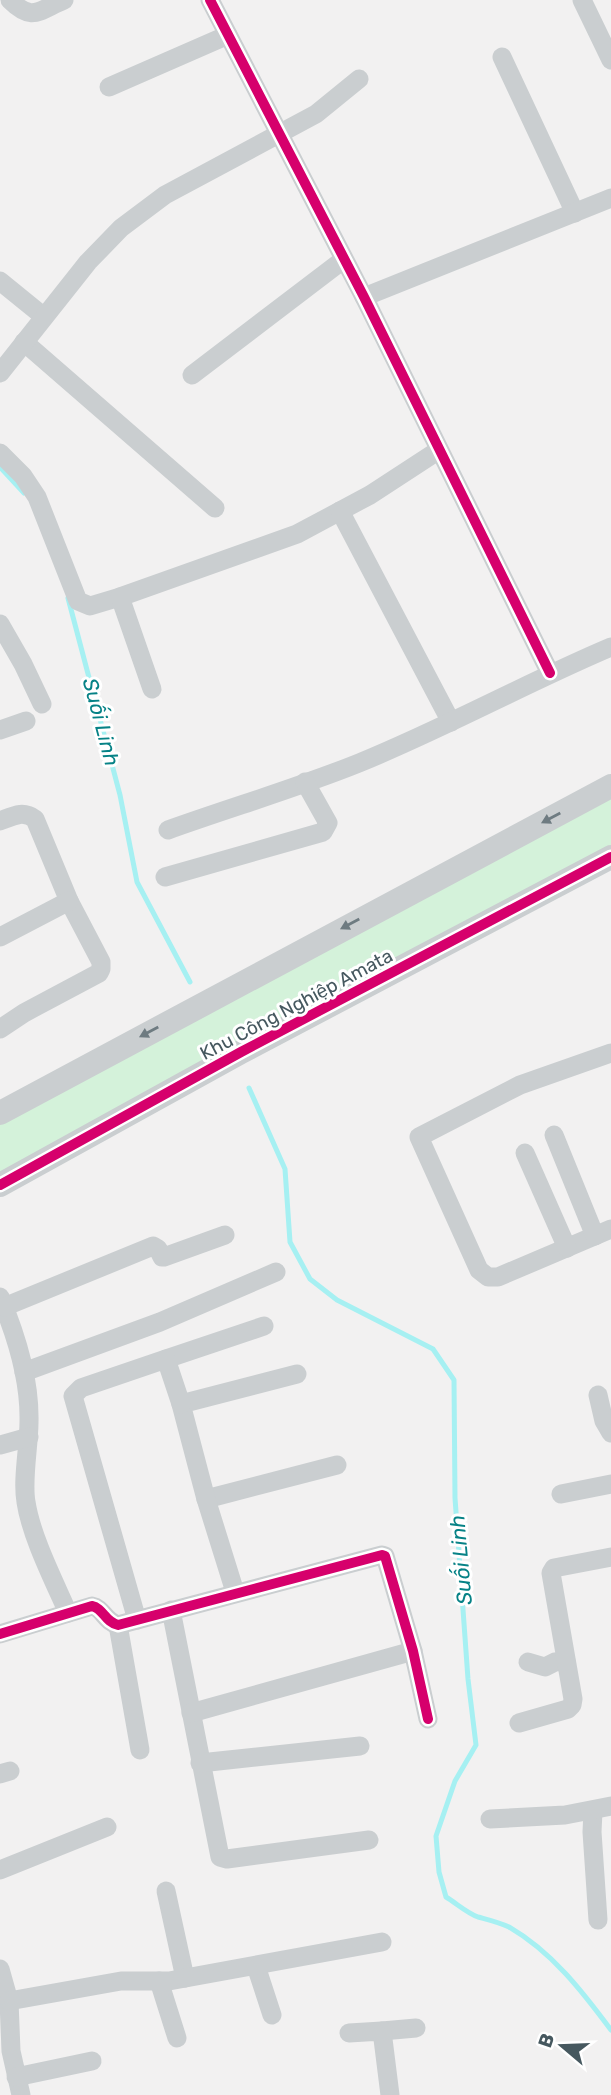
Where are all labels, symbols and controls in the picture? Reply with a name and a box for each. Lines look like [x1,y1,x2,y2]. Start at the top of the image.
water label: Suối Linh [78,675,125,769]
one-way arrow [541,812,561,824]
one-way arrow [339,918,359,930]
street label: Khu Công Nghiệp Amata [196,944,396,1065]
one-way arrow [139,1026,159,1038]
water label: Suối Linh [444,1514,477,1606]
north arrow [527,2011,597,2081]
text: B [533,2031,559,2051]

